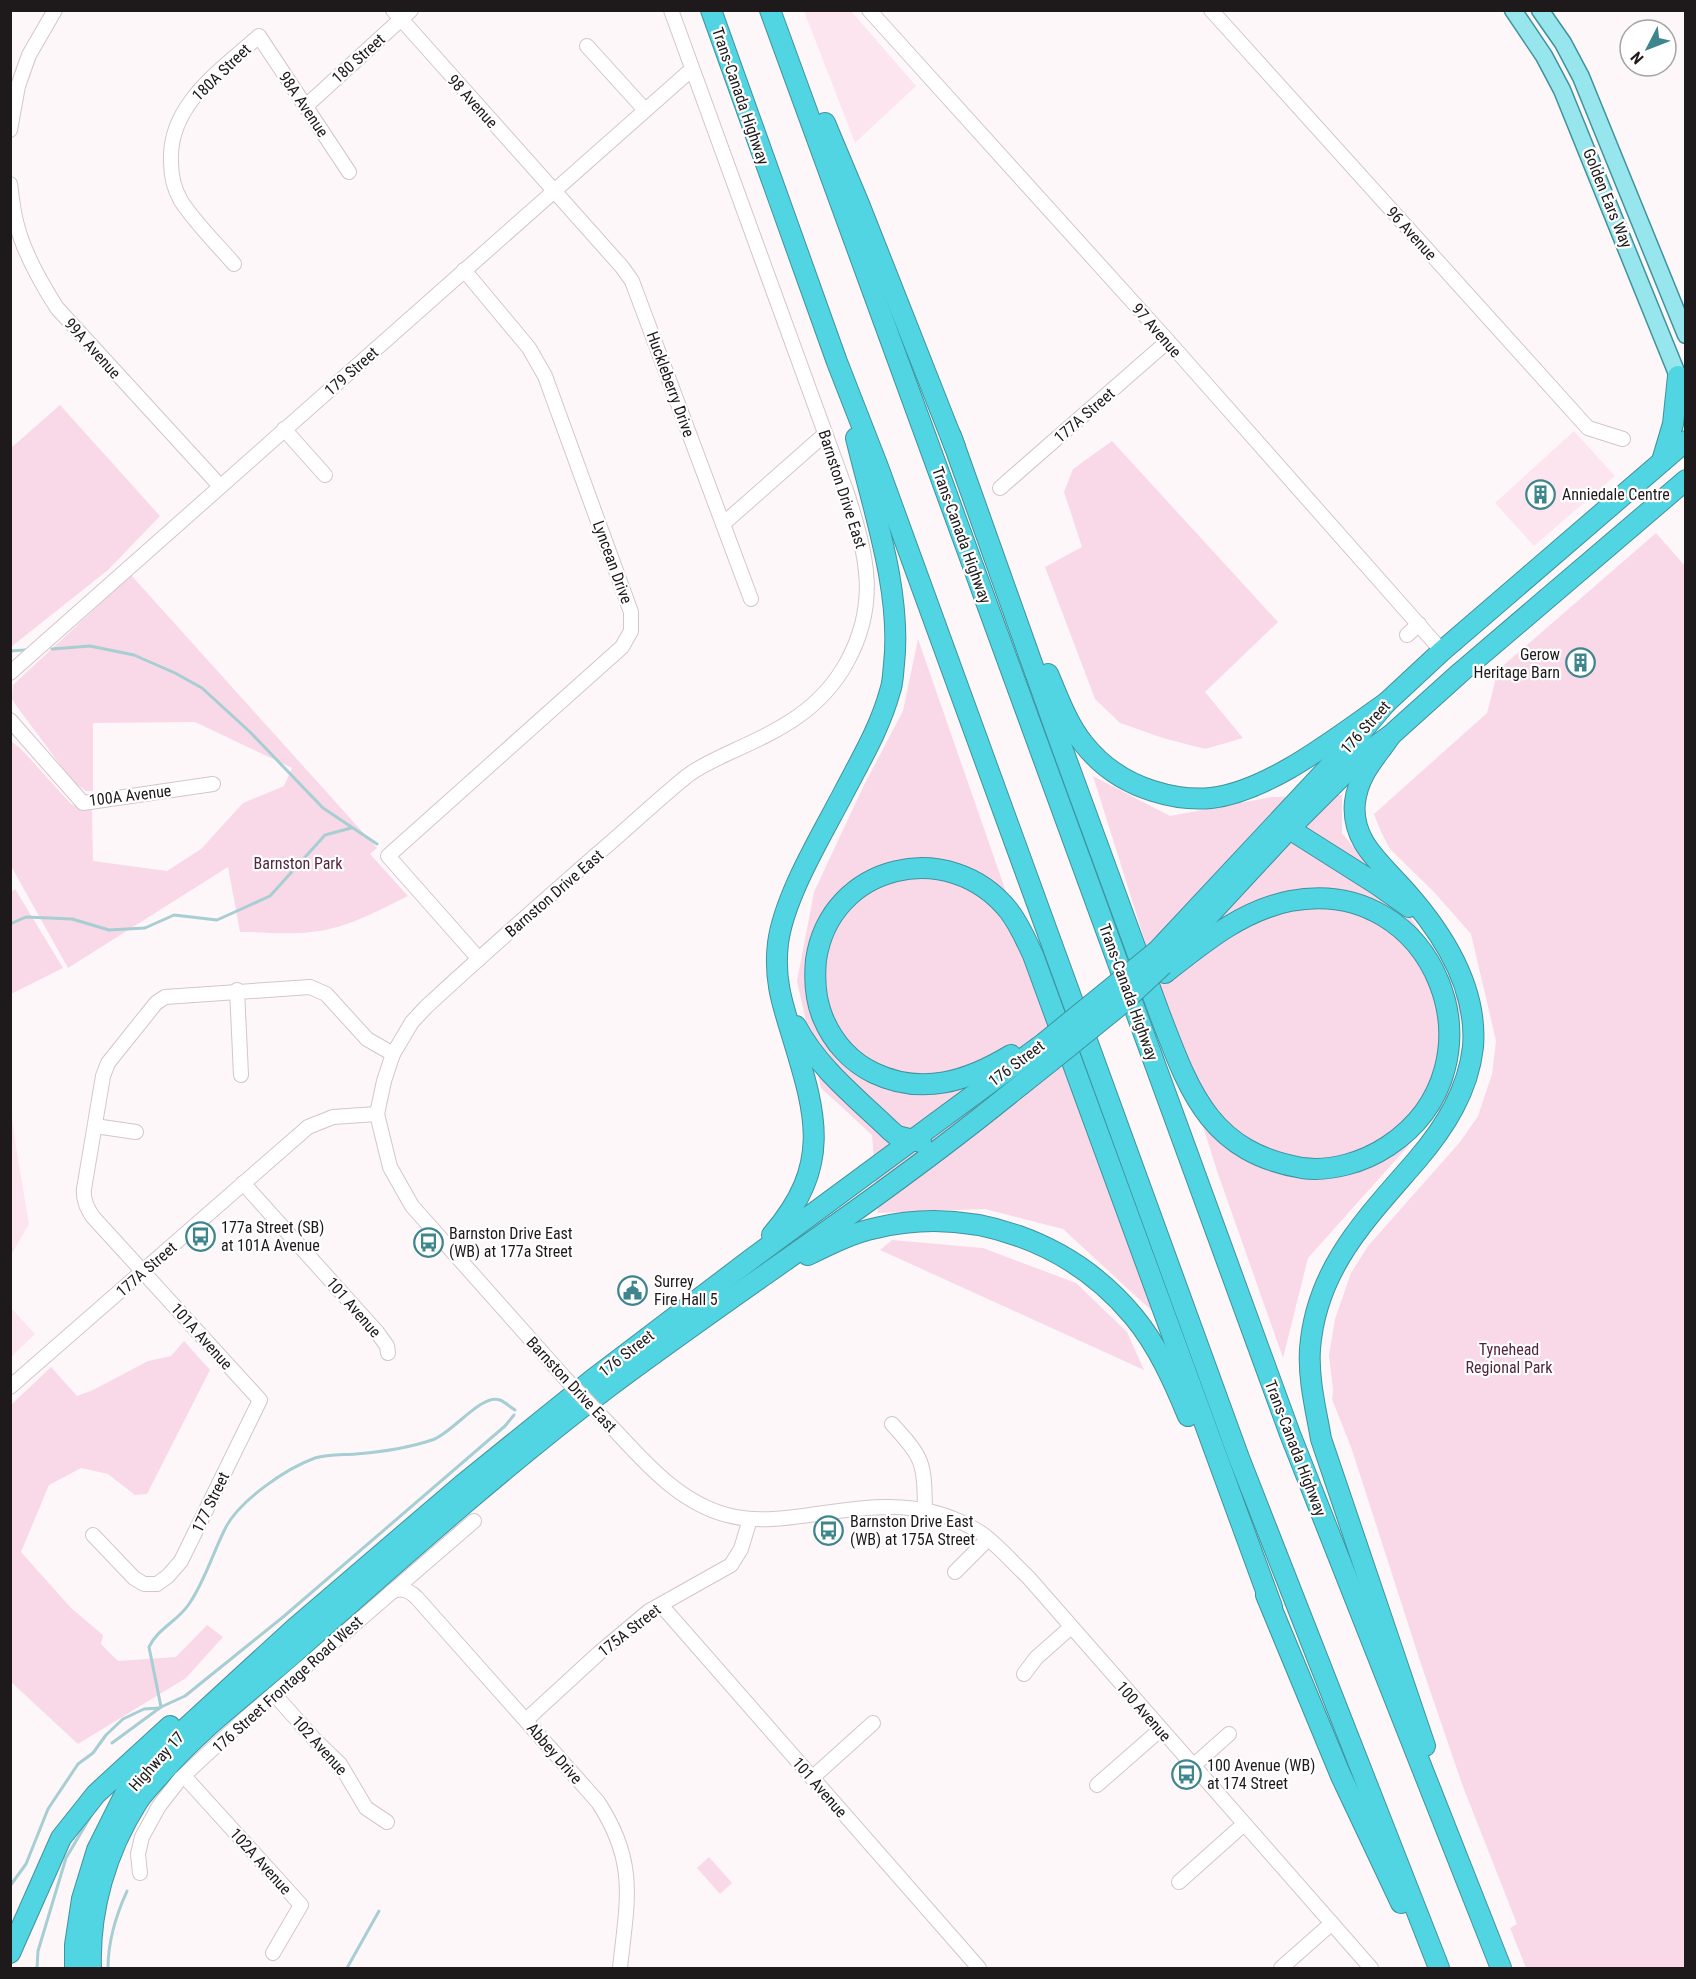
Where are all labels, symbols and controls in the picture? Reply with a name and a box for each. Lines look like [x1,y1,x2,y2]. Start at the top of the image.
north arrow [1618,18,1678,78]
street label: Trans-Canada Highway [708,25,773,168]
street label: 180 Street [328,29,389,87]
street label: 180A Street [188,40,255,105]
text: N [1627,48,1648,68]
street label: 98A Avenue [275,68,332,141]
street label: 98 Avenue [444,71,502,132]
street label: Golden Ears Way [1579,146,1636,251]
street label: 96 Avenue [1383,203,1441,264]
street label: 97 Avenue [1128,299,1185,361]
street label: 99A Avenue [61,314,125,382]
street label: Huckleberry Drive [643,329,698,440]
street label: 179 Street [321,343,382,400]
street label: 177A Street [1050,384,1119,447]
street label: Barnston Drive East [814,427,871,551]
street label: Trans-Canada Highway [928,464,995,606]
building icon: Anniedale Centre [1525,478,1557,510]
place label: Anniedale Centre [1562,485,1670,504]
street label: Lyncean Drive [589,518,636,606]
place label: Gerow Heritage Barn [1474,645,1560,682]
building icon: Gerow Heritage Barn [1565,647,1597,679]
street label: 176 Street [1337,697,1394,758]
street label: 100A Avenue [88,781,172,810]
street label: Barnston Drive East [501,845,607,941]
park label: Barnston Park [254,854,343,873]
street label: Trans-Canada Highway [1095,921,1162,1063]
street label: 176 Street [985,1036,1048,1091]
place label: 177a Street (SB) at 101A Avenue [221,1218,324,1255]
bus stop icon: 177a Street (SB) at 101A Avenue [184,1220,216,1252]
place label: Barnston Drive East (WB) at 177a Street [449,1224,573,1261]
bus stop icon: Barnston Drive East (WB) at 177a Street [412,1226,444,1258]
street label: 177A Street [112,1238,181,1301]
place label: Surrey Fire Hall 5 [654,1272,718,1309]
street label: 101 Avenue [322,1273,385,1341]
public building icon: Surrey Fire Hall 5 [617,1274,649,1306]
street label: 101A Avenue [167,1299,236,1373]
street label: 176 Street [595,1326,658,1381]
street label: Barnston Drive East [523,1333,621,1436]
park label: Tynehead Regional Park [1466,1340,1553,1377]
street label: Trans-Canada Highway [1261,1377,1330,1519]
street label: 177 Street [188,1469,233,1536]
place label: Barnston Drive East (WB) at 175A Street [850,1512,975,1549]
bus stop icon: Barnston Drive East (WB) at 175A Street [813,1514,845,1546]
street label: 175A Street [594,1600,665,1661]
street label: 176 Street Frontage Road West [208,1612,366,1757]
street label: 100 Avenue [1112,1677,1175,1745]
street label: 102 Avenue [288,1712,351,1779]
street label: Abbey Drive [523,1719,586,1788]
street label: Highway 17 [125,1728,188,1795]
street label: 101 Avenue [788,1753,851,1821]
place label: 100 Avenue (WB) at 174 Street [1207,1756,1315,1793]
bus stop icon: 100 Avenue (WB) at 174 Street [1170,1758,1202,1790]
street label: 102A Avenue [226,1824,295,1898]

